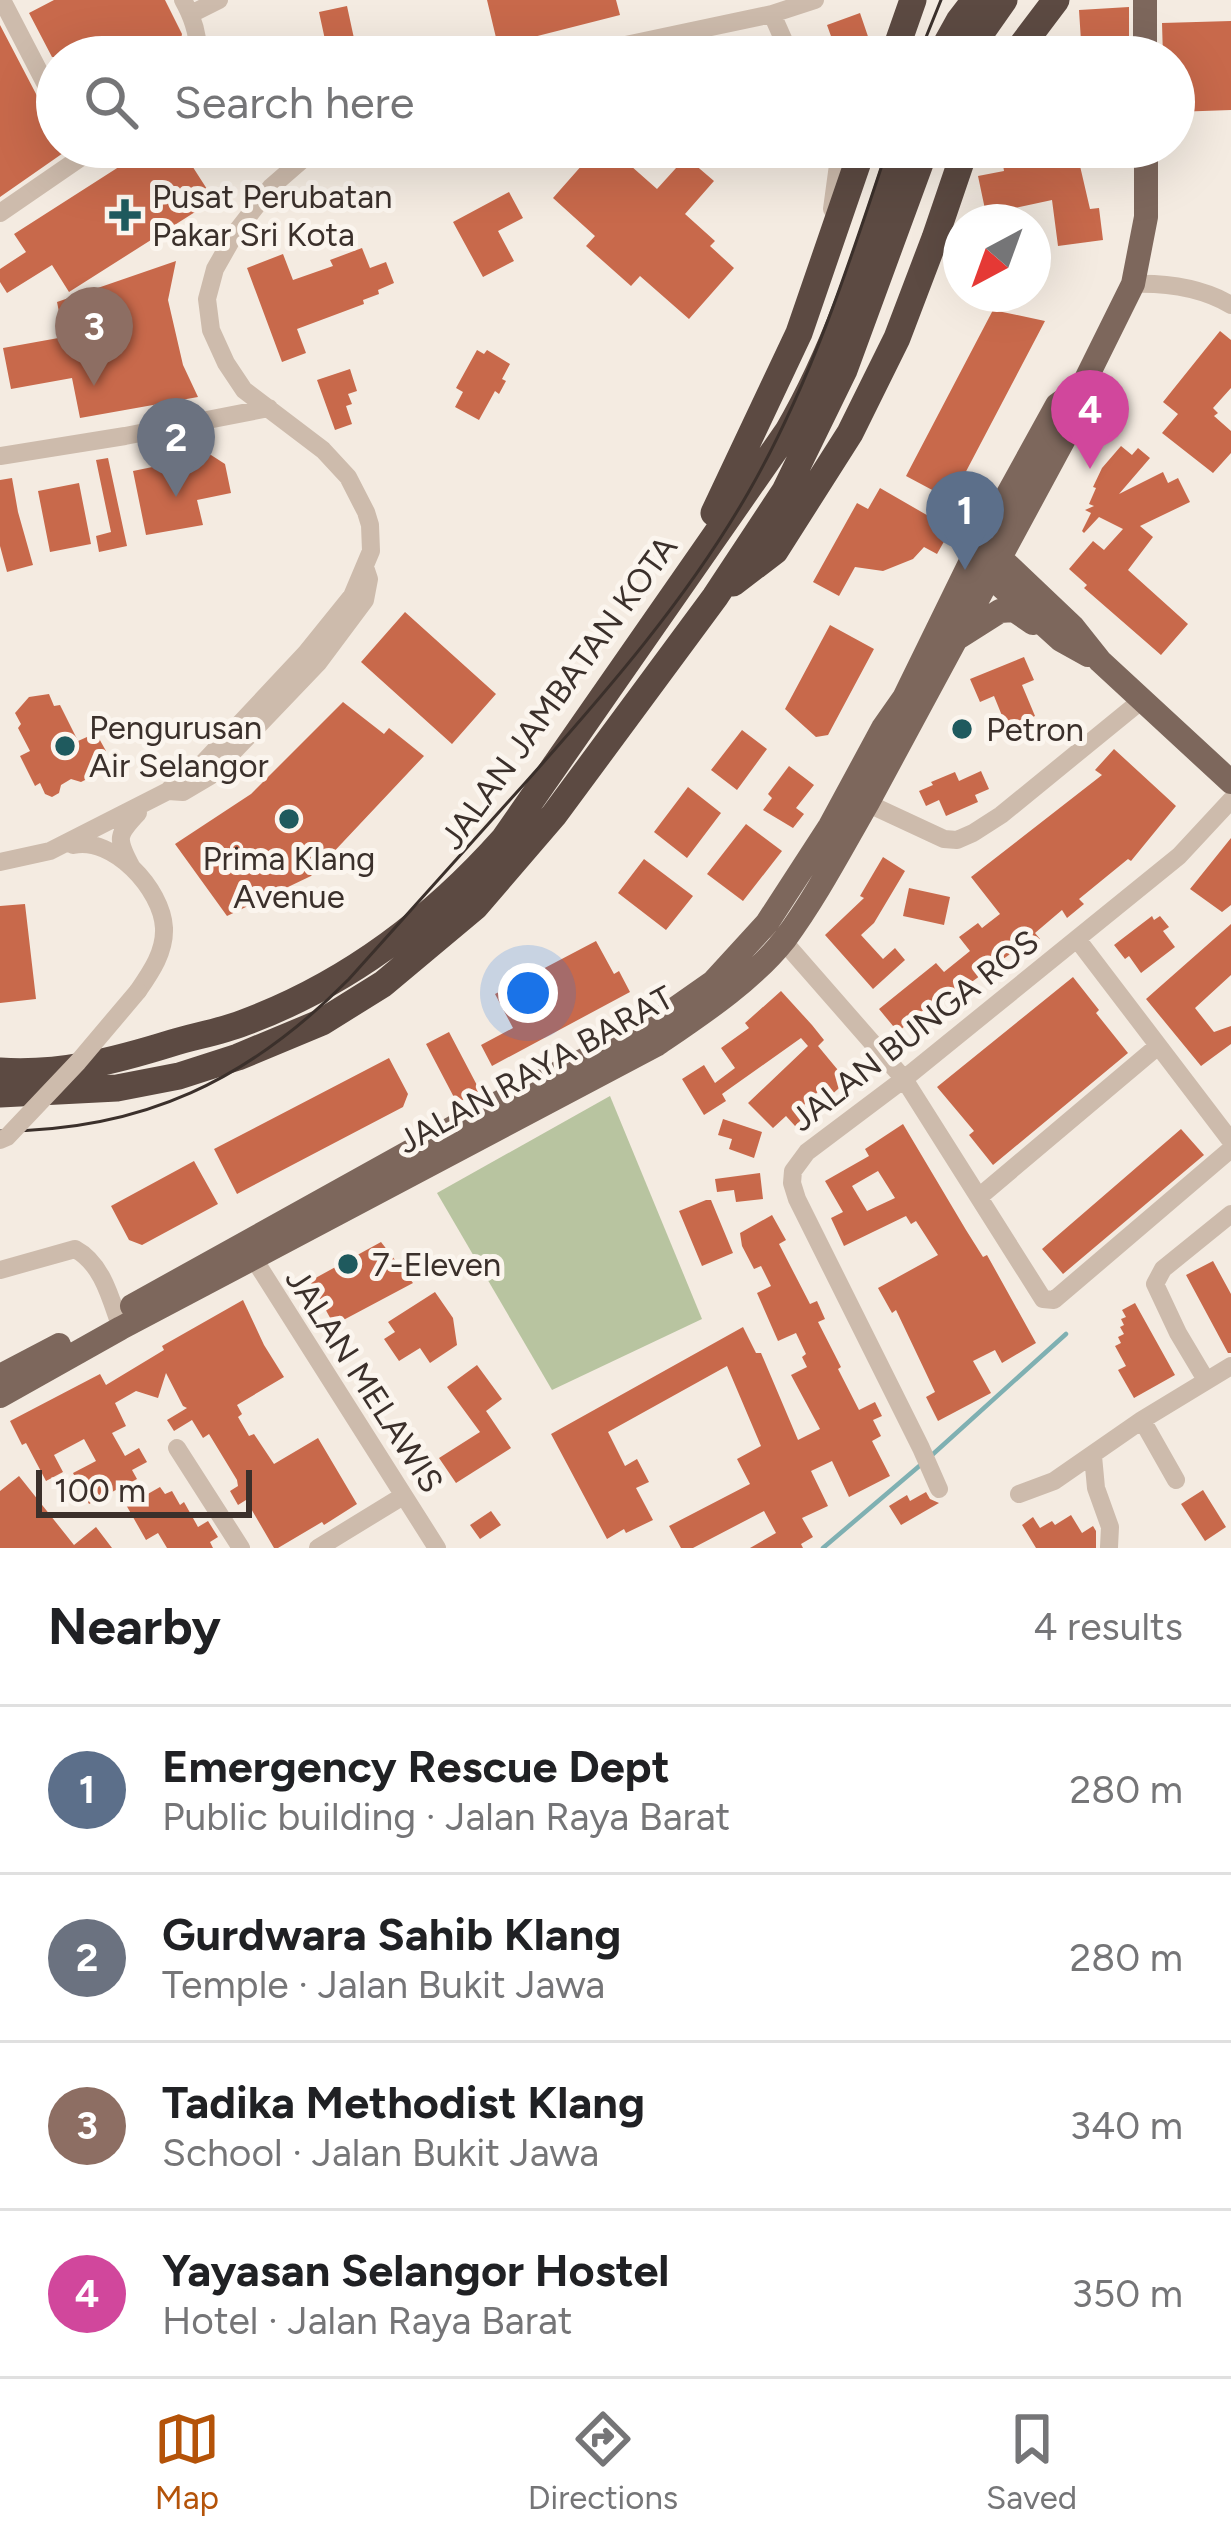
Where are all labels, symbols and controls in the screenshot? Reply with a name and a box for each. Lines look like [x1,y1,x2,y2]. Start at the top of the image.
search box [36,36,1195,168]
icon: search [78,69,144,135]
text: Search here [174,75,414,129]
place label: Pusat Perubatan Pakar Sri Kota [152,177,392,254]
marker: Pusat Perubatan Pakar Sri Kota [109,199,141,231]
north arrow [943,204,1051,312]
pin: 3 [55,287,133,386]
pin: 4 [1051,370,1129,469]
pin: 2 [137,398,215,497]
pin: 1 [926,471,1004,570]
street label: JALAN JAMBATAN KOTA [432,528,686,856]
place label: Pengurusan Air Selangor [89,708,269,785]
place label: Petron [986,710,1084,749]
marker: Petron [949,716,975,742]
marker: Pengurusan Air Selangor [52,733,78,759]
marker: Prima Klang Avenue [276,806,302,832]
place label: Prima Klang Avenue [203,839,375,916]
street label: JALAN BUNGA ROS [783,922,1046,1139]
your location [498,963,558,1023]
street label: JALAN RAYA BARAT [391,977,680,1161]
place label: 7-Eleven [372,1245,501,1284]
marker: 7-Eleven [335,1251,361,1277]
street label: JALAN MELAWIS [278,1261,452,1500]
scale bar [36,1464,252,1517]
text: 100 m [54,1471,146,1510]
text: Nearby [48,1596,221,1657]
text: 4 results [1033,1603,1183,1650]
text: Emergency Rescue Dept [162,1739,670,1793]
text: 1 [79,1766,95,1813]
text: 280 m [1069,1766,1183,1813]
text: Public building · Jalan Raya Barat [162,1793,730,1840]
text: Gurdwara Sahib Klang [162,1907,621,1961]
text: 2 [76,1934,98,1981]
text: 280 m [1069,1934,1183,1981]
text: Temple · Jalan Bukit Jawa [162,1961,605,2008]
text: Tadika Methodist Klang [162,2075,645,2129]
text: 3 [76,2102,98,2149]
text: 340 m [1070,2102,1183,2149]
text: School · Jalan Bukit Jawa [162,2129,599,2176]
text: Yayasan Selangor Hostel [162,2243,669,2297]
text: 4 [75,2270,99,2317]
text: 350 m [1072,2270,1183,2317]
text: Hotel · Jalan Raya Barat [162,2297,573,2344]
tab: Map [154,2406,220,2517]
tab: Directions [528,2406,678,2517]
tab: Saved [986,2406,1077,2517]

